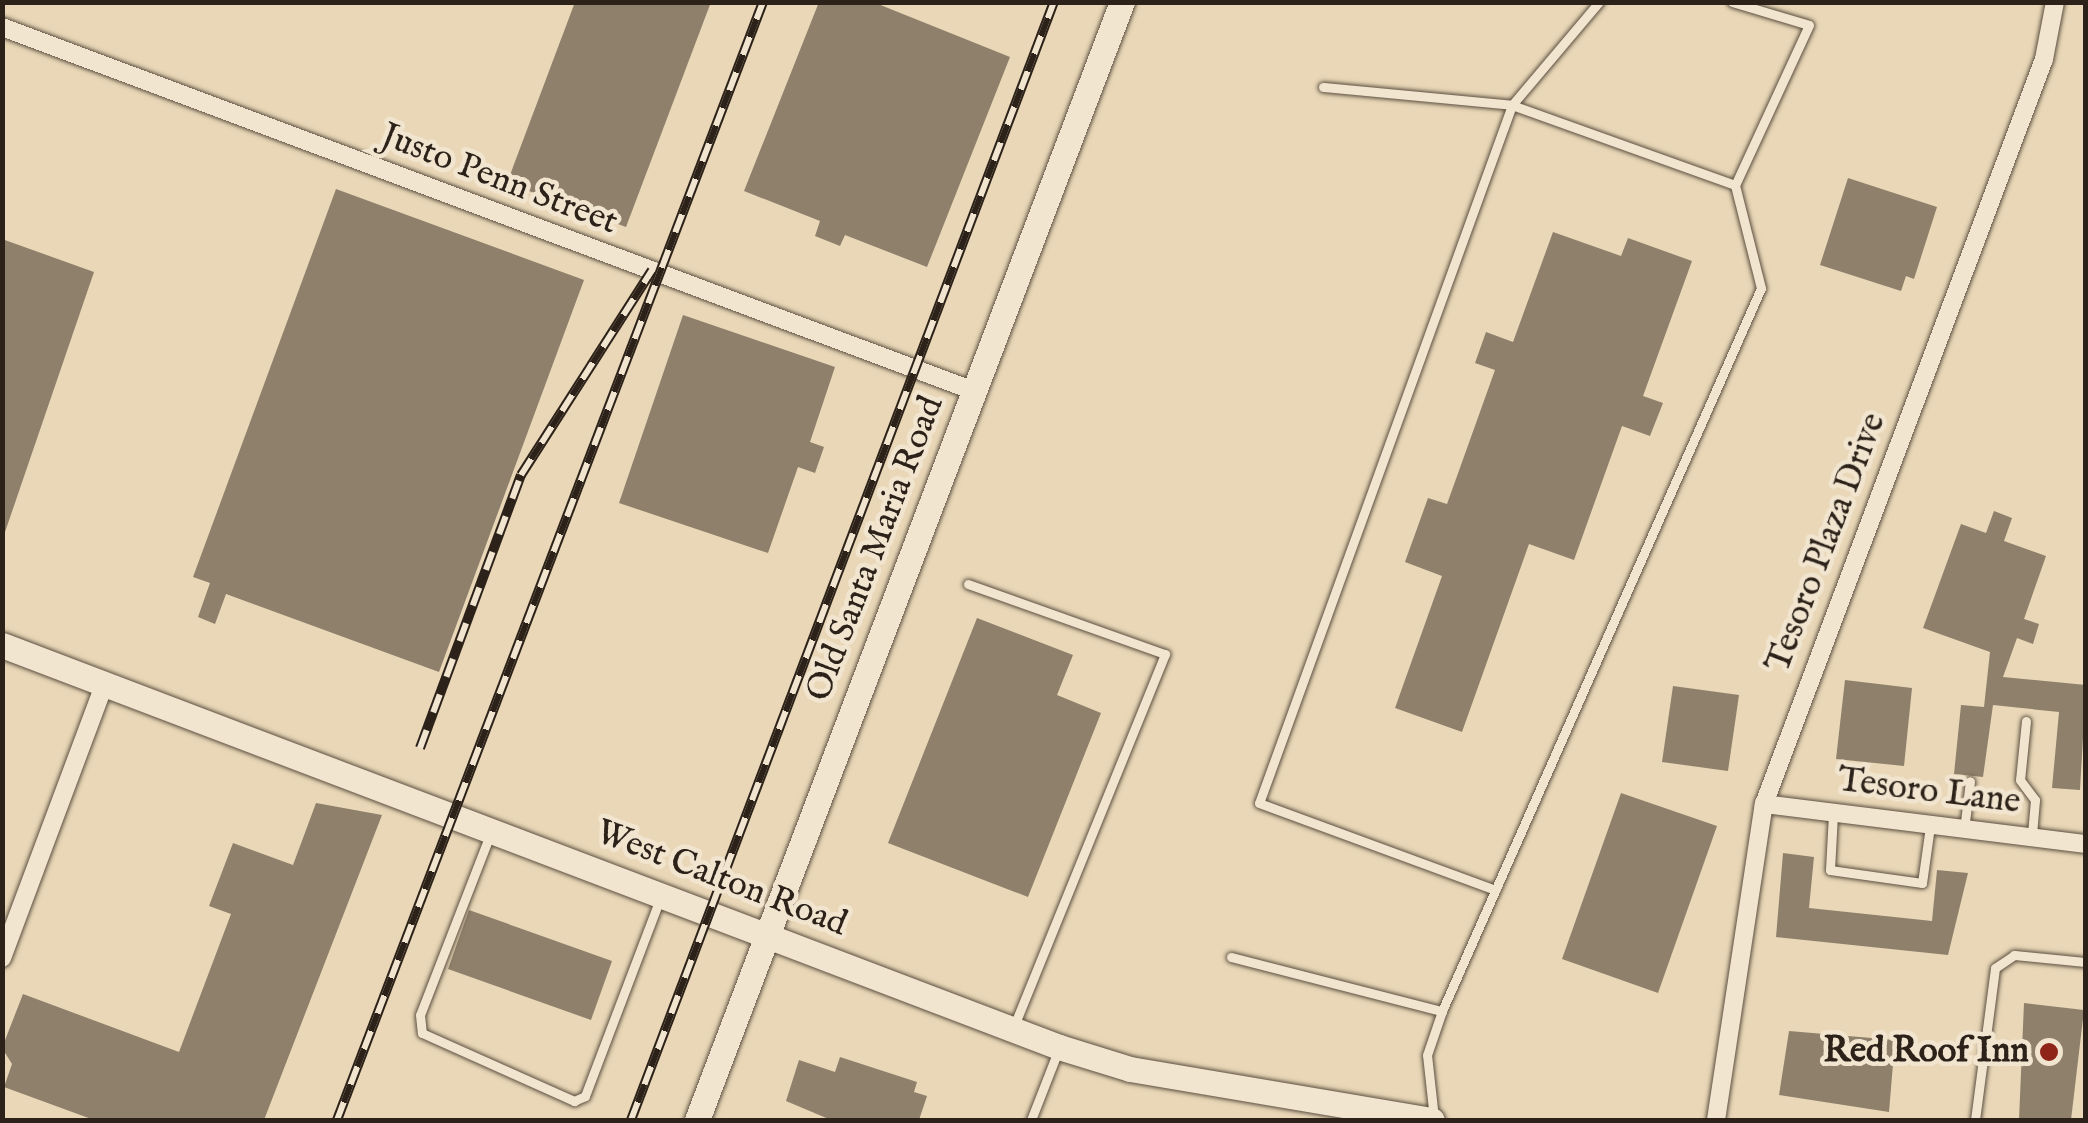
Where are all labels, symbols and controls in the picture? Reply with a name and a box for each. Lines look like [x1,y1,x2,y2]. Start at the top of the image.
street label: Justo Penn Street [375,116,623,244]
street label: Old Santa Maria Road [798,391,954,707]
street label: Tesoro Plaza Drive [1758,407,1896,679]
street label: Tesoro Lane [1835,760,2023,824]
street label: West Calton Road [590,812,852,946]
place label: Red Roof Inn [1823,1031,2029,1073]
marker: Red Roof Inn [2038,1041,2060,1063]

